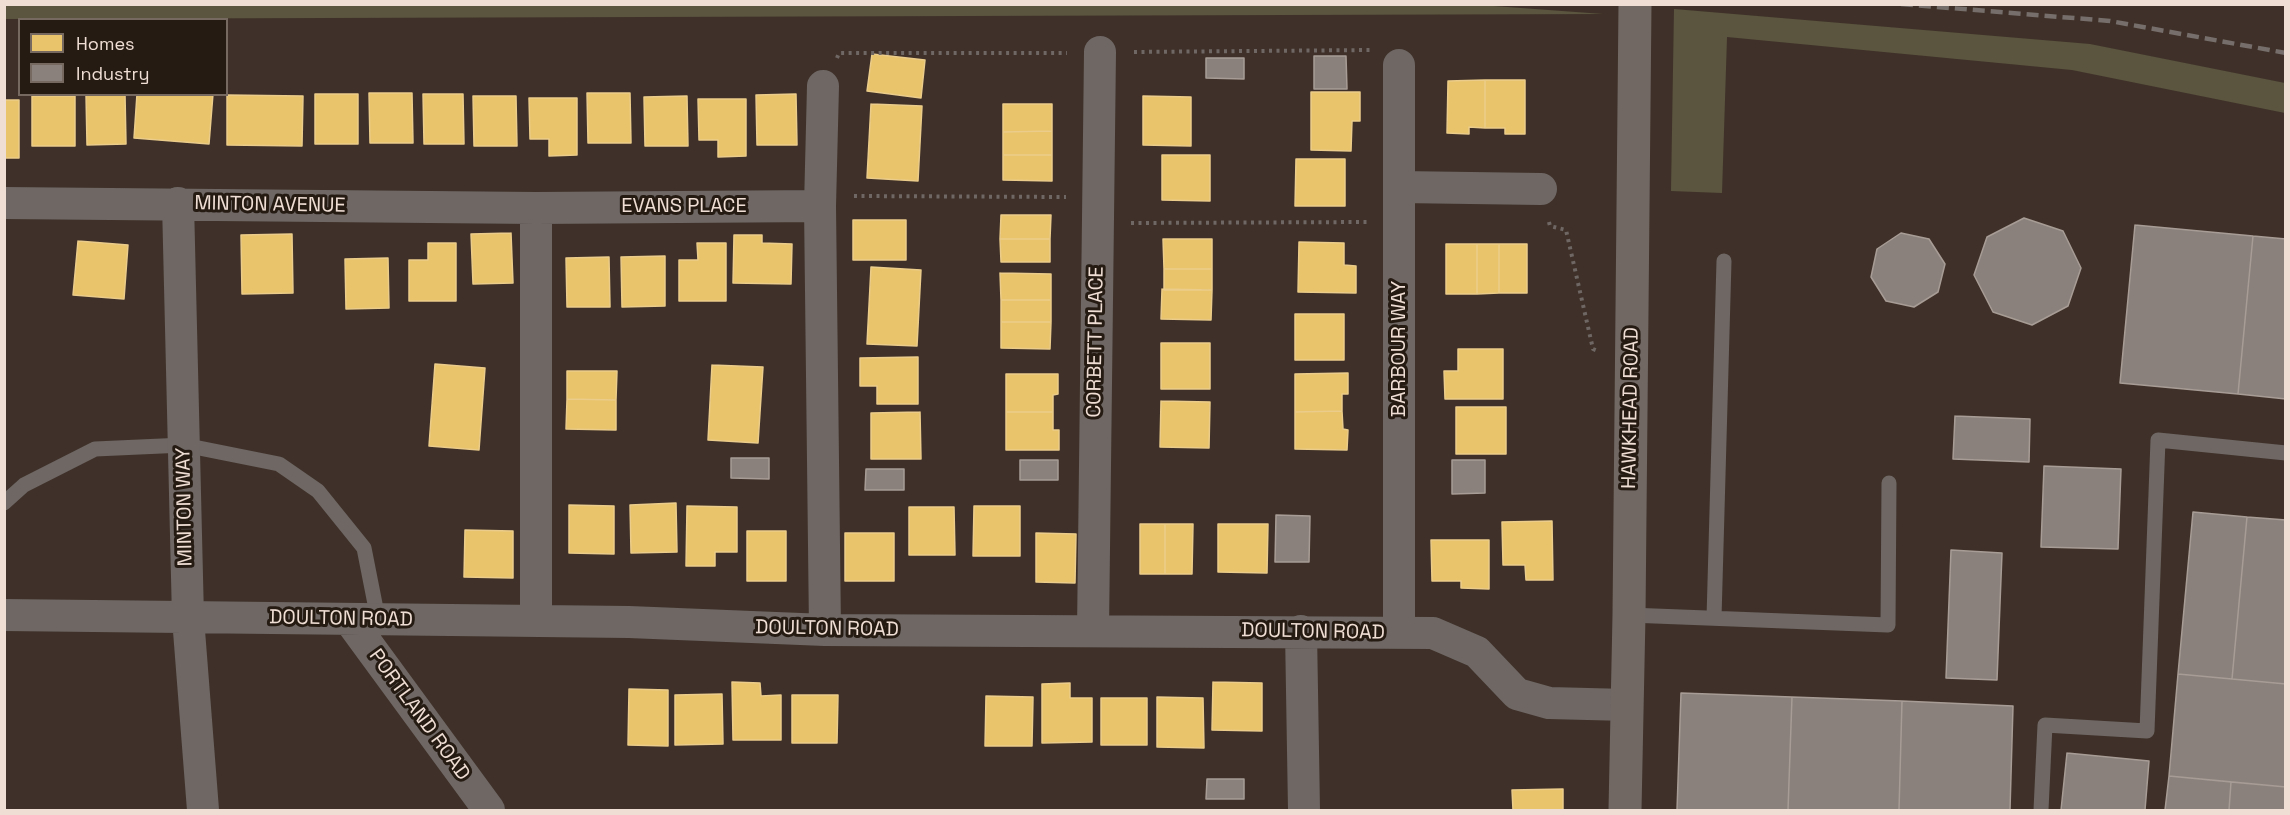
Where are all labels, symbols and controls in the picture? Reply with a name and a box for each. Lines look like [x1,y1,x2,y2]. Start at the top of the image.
legend [18,18,228,96]
text: Homes [76,32,135,55]
text: Industry [76,62,149,85]
street label: MINTON AVENUE [194,192,346,218]
street label: EVANS PLACE [621,195,747,219]
street label: CORBETT PLACE [1083,266,1109,418]
street label: BARBOUR WAY [1388,281,1412,417]
street label: HAWKHEAD ROAD [1618,327,1644,489]
street label: MINTON WAY [172,447,198,567]
street label: DOULTON ROAD [269,606,413,632]
street label: DOULTON ROAD [755,616,899,642]
street label: DOULTON ROAD [1241,619,1385,645]
street label: PORTLAND ROAD [363,645,475,785]

